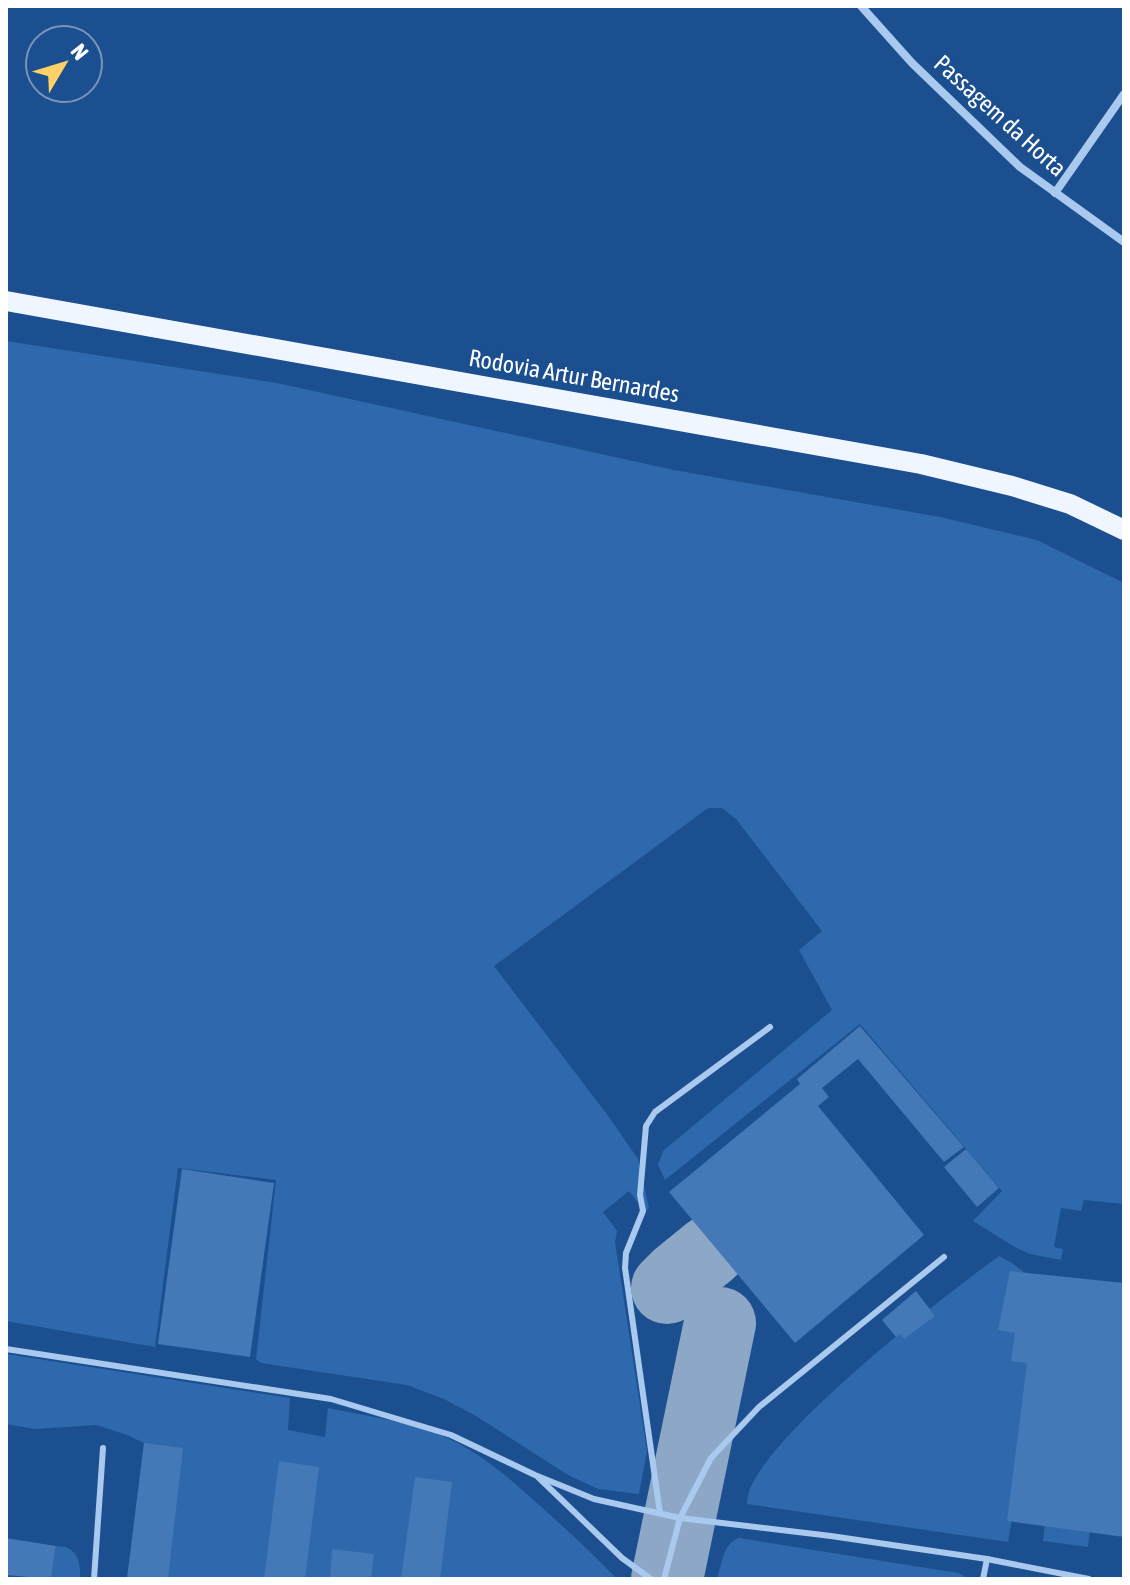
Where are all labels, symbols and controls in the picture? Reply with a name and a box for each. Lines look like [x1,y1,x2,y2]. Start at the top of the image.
north arrow [24,24,104,104]
text: N [66,39,94,65]
street label: Passagem da Horta [929,49,1072,182]
street label: Rodovia Artur Bernardes [467,344,681,407]

